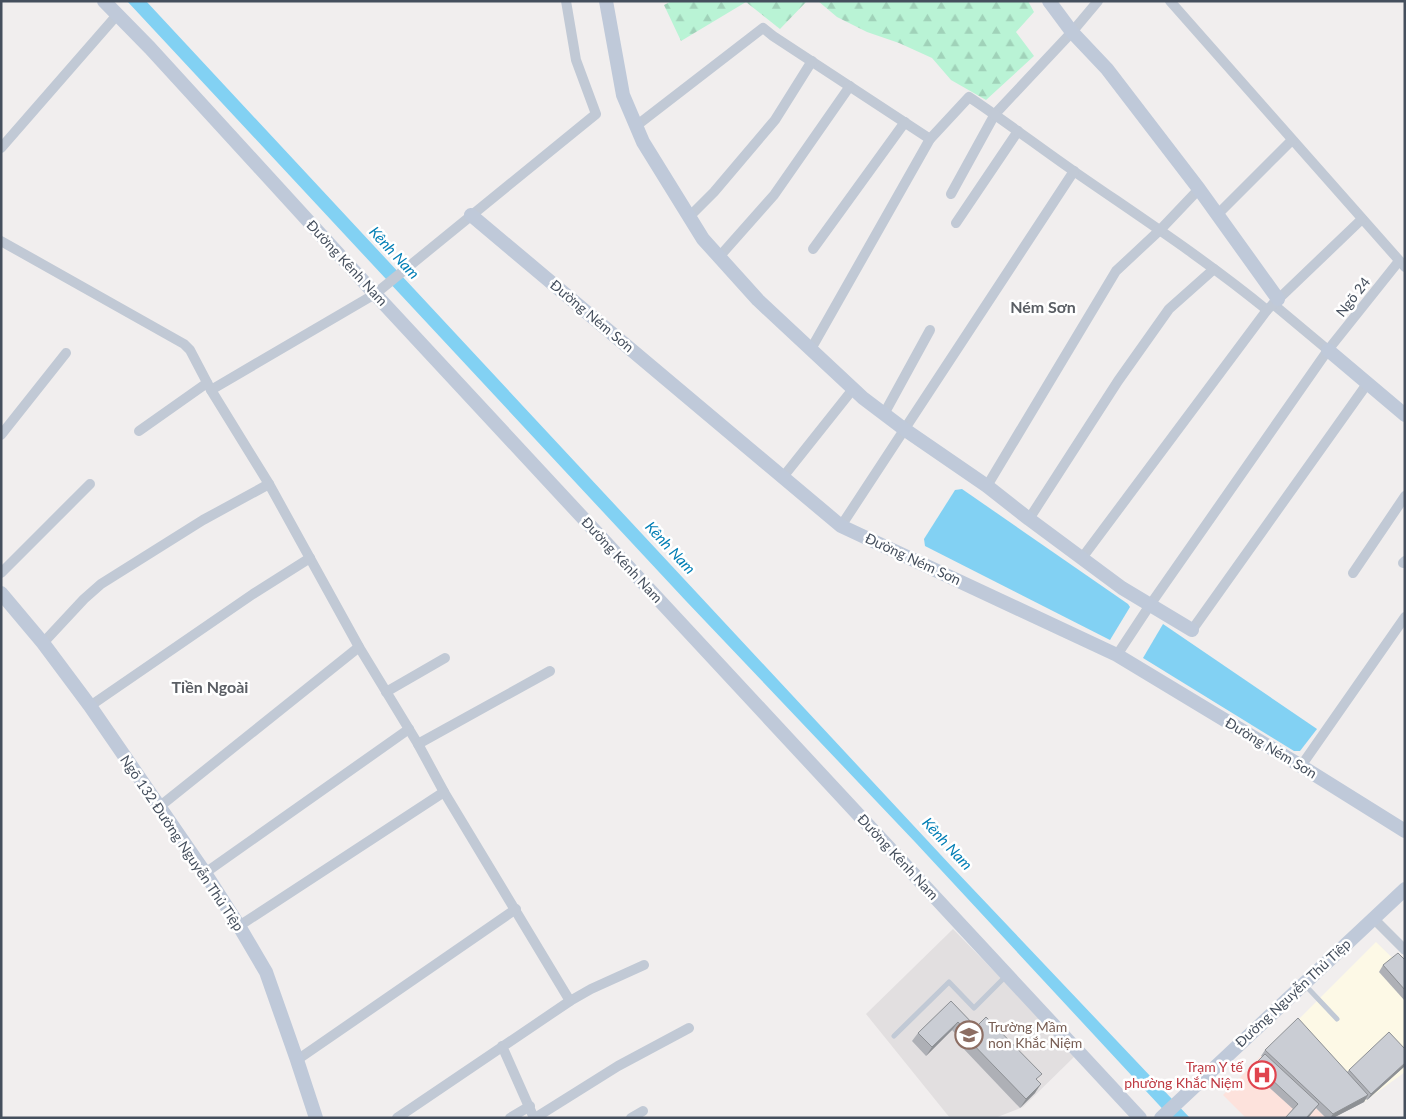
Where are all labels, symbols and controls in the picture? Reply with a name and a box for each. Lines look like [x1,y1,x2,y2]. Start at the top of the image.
street label: Đường Kênh Nam [303,216,391,309]
water label: Kênh Nam [366,222,424,282]
street label: Ngõ 24 [1332,274,1373,320]
street label: Đường Ném Sơn [547,276,637,355]
district label: Ném Sơn [1010,297,1076,316]
street label: Đường Kênh Nam [578,513,666,606]
water label: Kênh Nam [642,517,700,577]
street label: Đường Ném Sơn [863,529,964,588]
district label: Tiền Ngoài [172,677,248,696]
street label: Đường Ném Sơn [1222,714,1320,782]
street label: Ngõ 132 Đường Nguyễn Thủ Tiệp [117,752,248,934]
street label: Đường Kênh Nam [854,810,942,903]
water label: Kênh Nam [919,813,977,873]
street label: Đường Nguyễn Thủ Tiệp [1232,935,1354,1050]
place label: Trường Mầm non Khắc Niệm [988,1018,1082,1051]
school or university icon: Trường Mầm non Khắc Niệm [954,1020,984,1050]
place label: Trạm Y tế phường Khắc Niệm [1124,1058,1245,1091]
hospital icon: Trạm Y tế phường Khắc Niệm [1247,1060,1277,1090]

